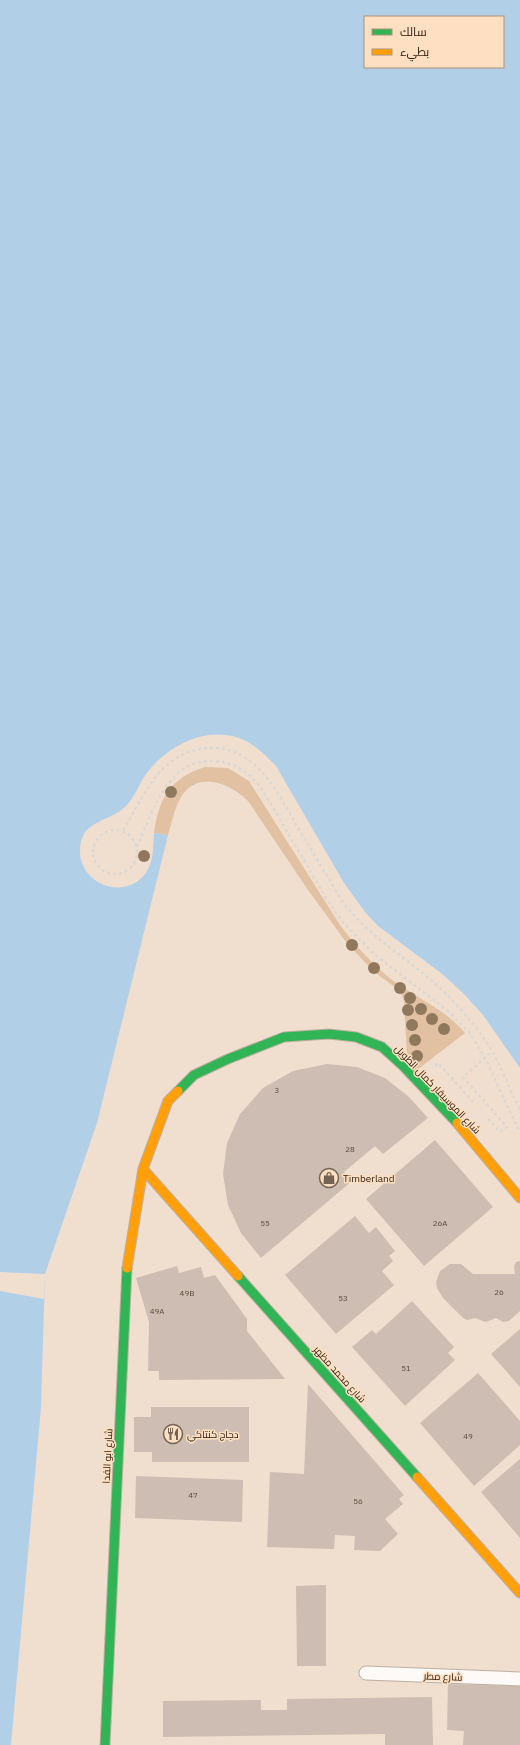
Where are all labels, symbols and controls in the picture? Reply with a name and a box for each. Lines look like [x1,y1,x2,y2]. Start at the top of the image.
legend [364,16,504,68]
text: سالك [400,24,427,39]
text: بطيء [400,44,429,62]
street label: شارع الموسيقار كمال الطويل [392,1042,484,1137]
house number: 3 [275,1085,280,1095]
house number: 28 [345,1144,355,1154]
shop icon: Timberland [318,1167,340,1189]
place label: Timberland [343,1172,394,1185]
house number: 55 [260,1218,270,1228]
house number: 26A [433,1218,447,1228]
house number: 26 [494,1287,504,1297]
house number: 49B [180,1288,194,1298]
house number: 53 [338,1293,348,1303]
house number: 49A [150,1306,164,1316]
street label: شارع محمد مظهر [310,1342,369,1405]
house number: 51 [401,1363,411,1373]
restaurant icon: دجاج كنتاكي [162,1423,184,1445]
street label: شارع ابو الفدا [100,1428,115,1484]
place label: دجاج كنتاكي [187,1428,239,1442]
house number: 49 [463,1431,473,1441]
house number: 47 [188,1490,198,1500]
house number: 56 [353,1496,363,1506]
street label: شارع مطر [422,1669,463,1684]

